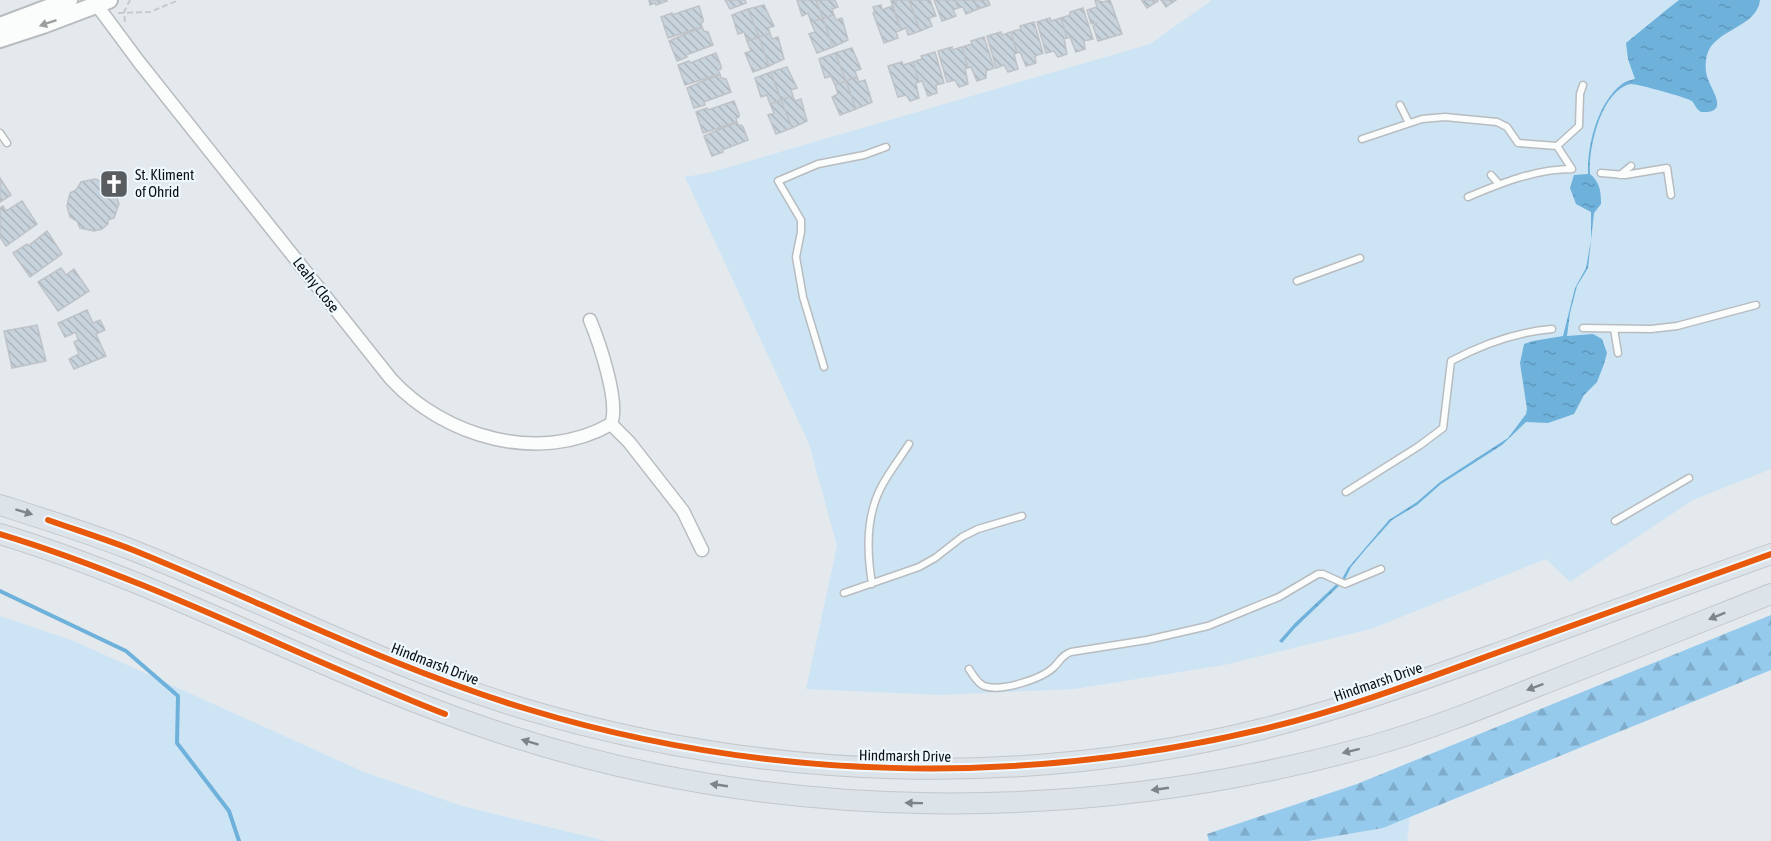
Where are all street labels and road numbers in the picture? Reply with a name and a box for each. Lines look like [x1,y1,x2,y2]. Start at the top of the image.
street label: Leahy Close [290,254,343,316]
street label: Hindmarsh Drive [389,639,482,688]
street label: Hindmarsh Drive [1331,658,1425,705]
street label: Hindmarsh Drive [859,746,952,765]

